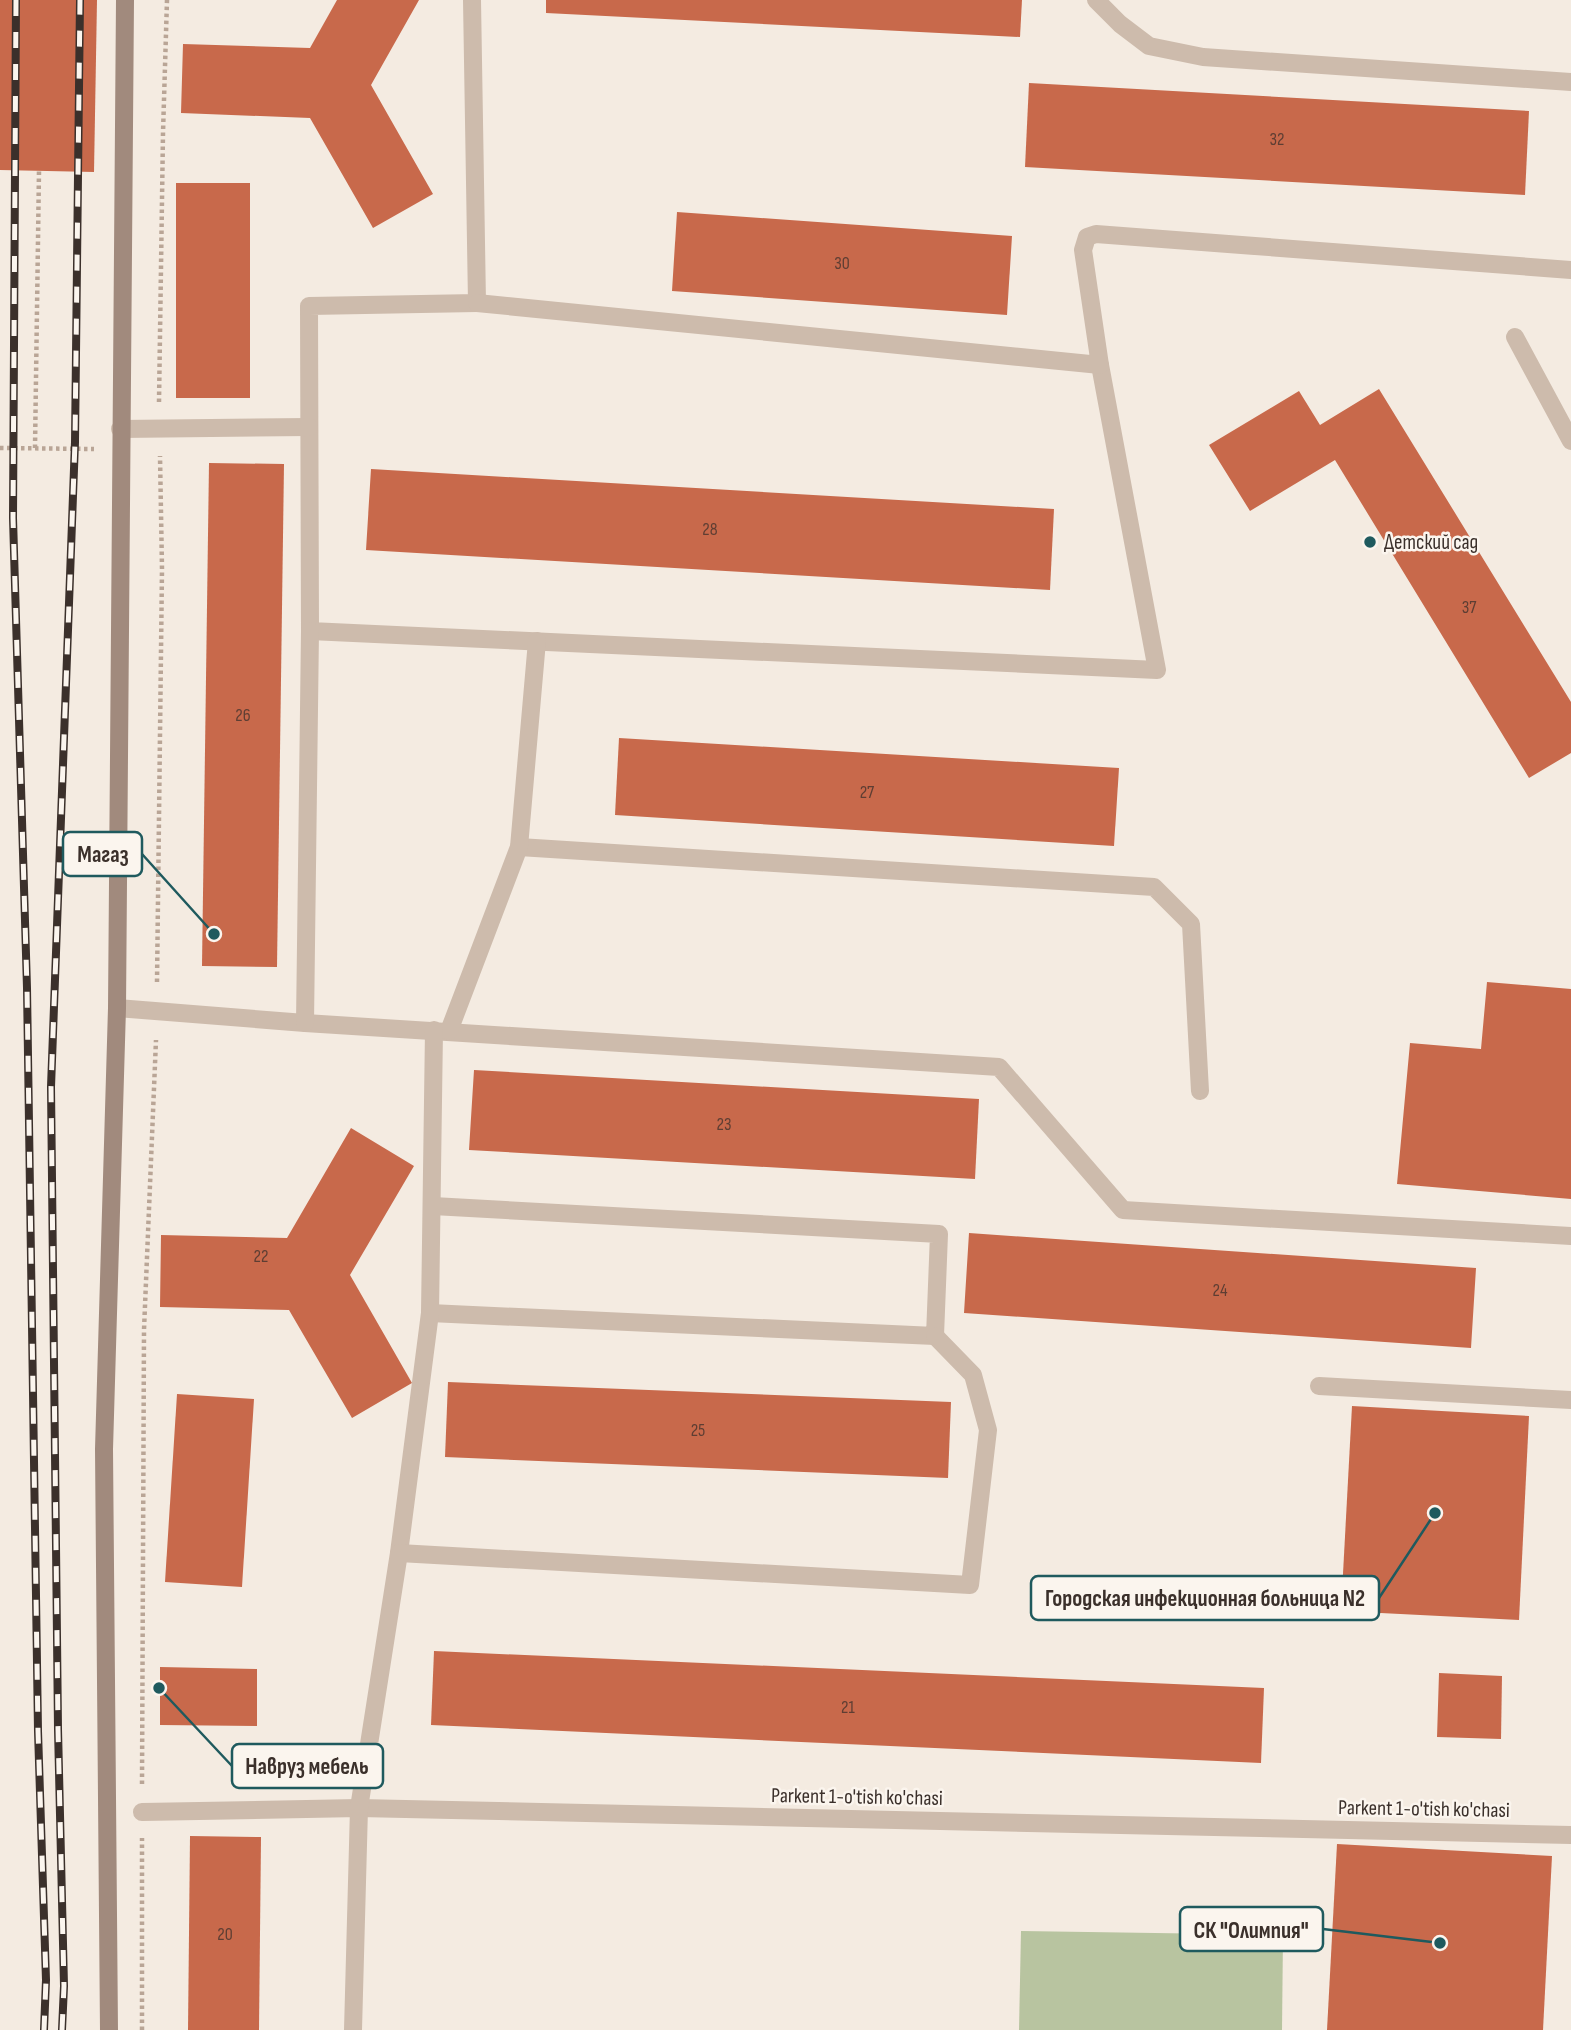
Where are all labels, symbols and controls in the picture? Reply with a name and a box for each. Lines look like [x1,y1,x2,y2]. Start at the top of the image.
house number: 32 [1270,129,1284,150]
house number: 30 [834,253,850,274]
house number: 28 [702,519,718,540]
place label: Детский сад [1384,530,1478,555]
marker: Детский сад [1362,534,1378,550]
house number: 37 [1462,597,1477,618]
house number: 26 [235,705,251,726]
house number: 27 [860,782,875,803]
callout: Магаз [63,832,142,876]
text: Магаз [77,841,129,869]
house number: 23 [717,1114,732,1135]
house number: 22 [254,1246,268,1267]
house number: 24 [1213,1280,1228,1301]
house number: 25 [691,1420,705,1441]
callout: Городская инфекционная больница N2 [1031,1576,1379,1620]
text: Городская инфекционная больница N2 [1045,1585,1365,1613]
house number: 21 [841,1697,856,1718]
callout: Навруз мебель [232,1744,383,1788]
text: Навруз мебель [245,1753,369,1781]
street label: Parkent 1-o'tish ko'chasi [771,1783,943,1811]
street label: Parkent 1-o'tish ko'chasi [1338,1795,1510,1823]
callout: СК "Олимпия" [1180,1907,1323,1951]
text: СК "Олимпия" [1193,1917,1309,1945]
house number: 20 [217,1924,233,1945]

